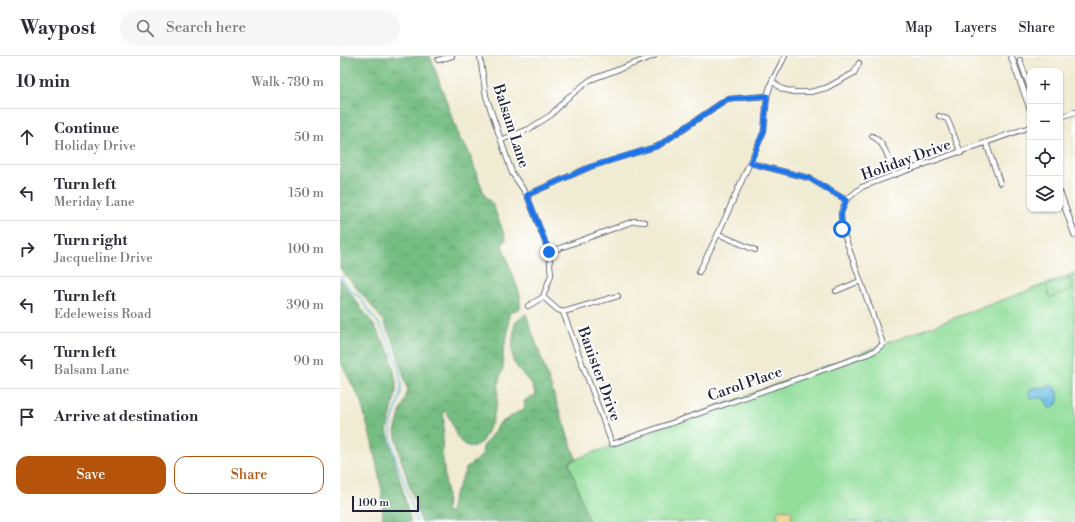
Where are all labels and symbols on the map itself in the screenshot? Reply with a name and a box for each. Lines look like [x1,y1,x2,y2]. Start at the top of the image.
street label: Balsam Lane [488,81,533,170]
street label: Holiday Drive [858,135,954,185]
route start [833,220,851,238]
route end [540,243,558,261]
street label: Banister Drive [573,323,625,424]
street label: Carol Place [705,362,785,406]
scale bar [352,494,419,513]

